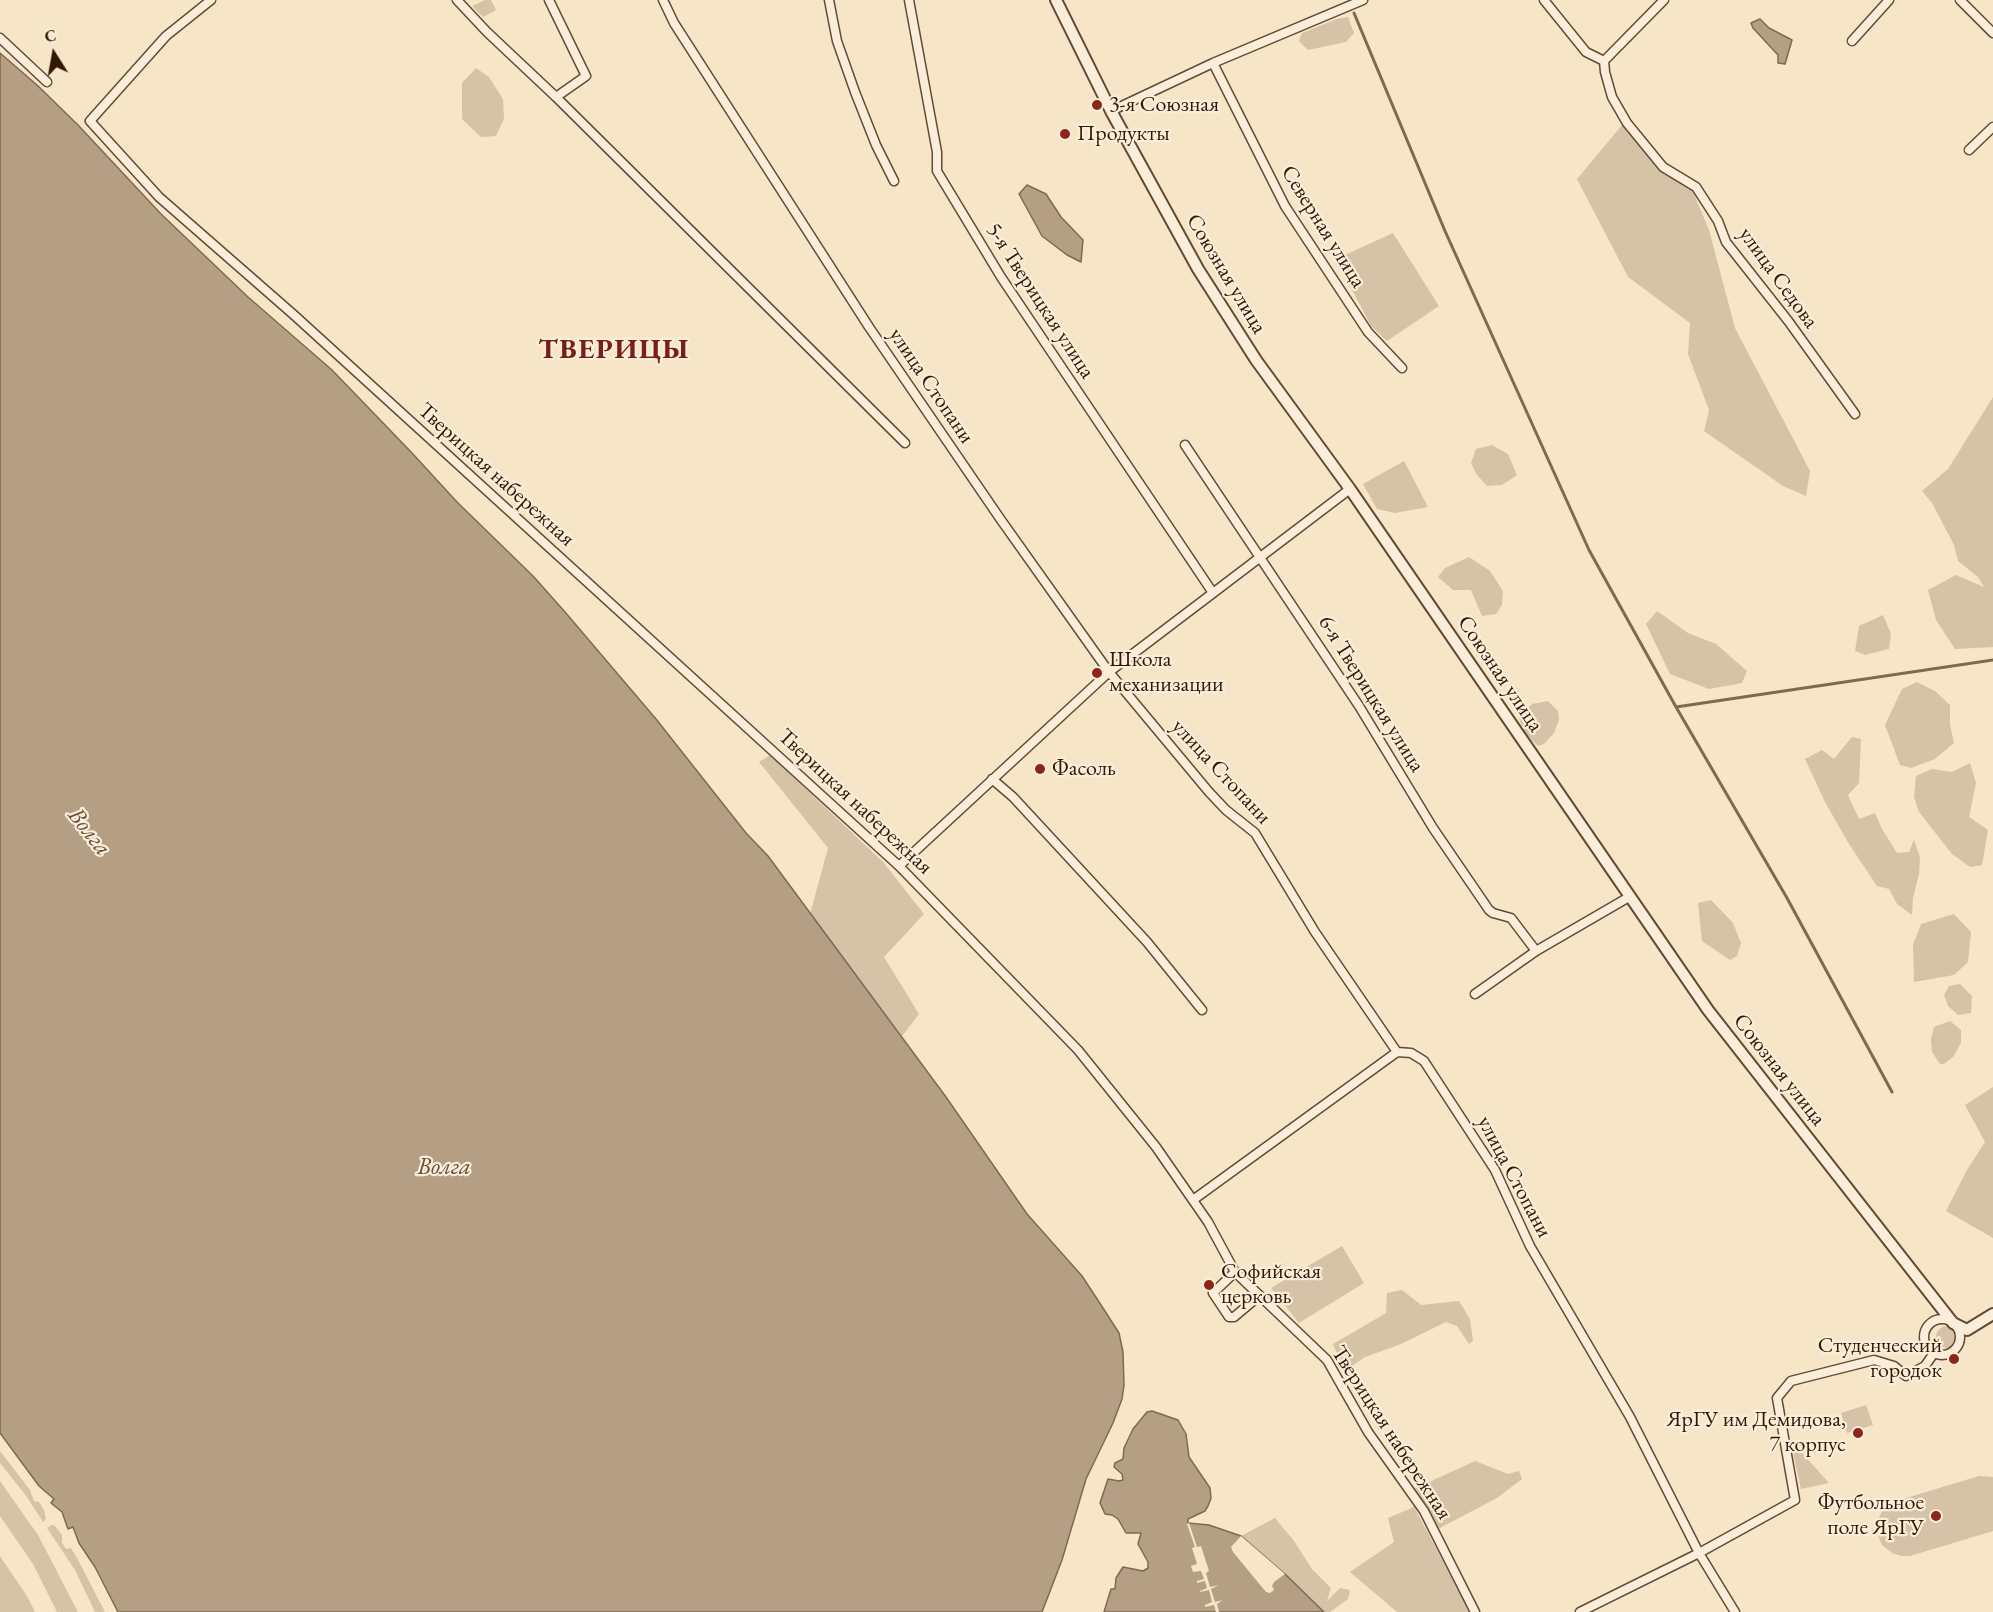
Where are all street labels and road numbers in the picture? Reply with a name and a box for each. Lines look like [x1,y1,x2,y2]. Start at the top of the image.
street label: Северная улица [1275,161,1371,293]
street label: Союзная улица [1180,209,1272,339]
street label: 5-я Тверицкая улица [980,218,1100,384]
street label: улица Седова [1732,222,1824,334]
street label: улица Стопани [883,323,979,449]
street label: Тверицкая набережная [412,398,580,552]
street label: 6-я Тверицкая улица [1312,611,1430,777]
street label: Союзная улица [1451,611,1549,737]
street label: улица Стопани [1166,714,1276,830]
street label: Тверицкая набережная [772,723,938,881]
street label: Союзная улица [1727,1009,1831,1131]
street label: улица Стопани [1471,1112,1557,1242]
street label: Тверицкая набережная [1325,1341,1457,1525]

